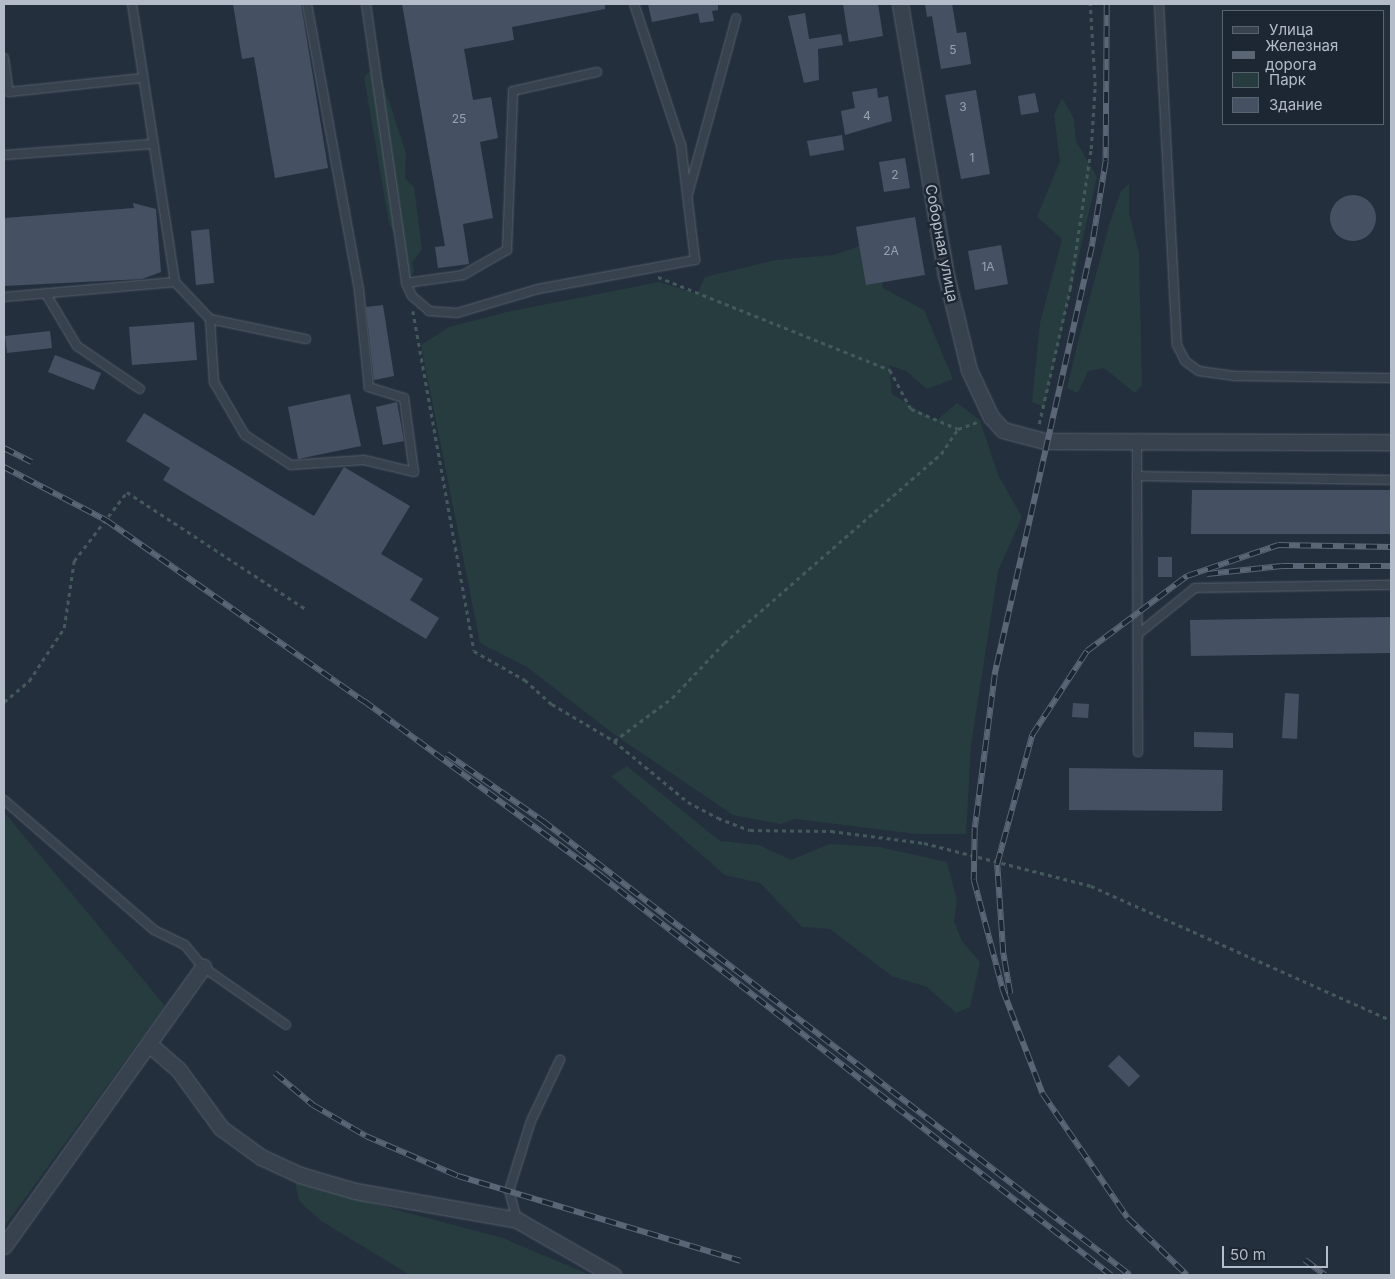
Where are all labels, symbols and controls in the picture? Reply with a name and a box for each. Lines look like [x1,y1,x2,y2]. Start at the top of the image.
legend [1222,10,1385,125]
text: Улица [1269,20,1313,39]
text: Железная дорога [1265,36,1338,74]
house number: 5 [949,43,957,57]
text: Парк [1269,70,1306,89]
text: Здание [1269,95,1323,114]
house number: 3 [959,100,967,114]
house number: 4 [863,109,871,123]
house number: 25 [452,112,466,126]
house number: 1 [970,151,974,165]
house number: 2 [891,168,899,182]
street label: Соборная улица [922,183,962,303]
house number: 2А [883,244,899,258]
house number: 1А [981,260,995,274]
scale bar [1225,1236,1331,1268]
text: 50 m [1230,1245,1266,1264]

